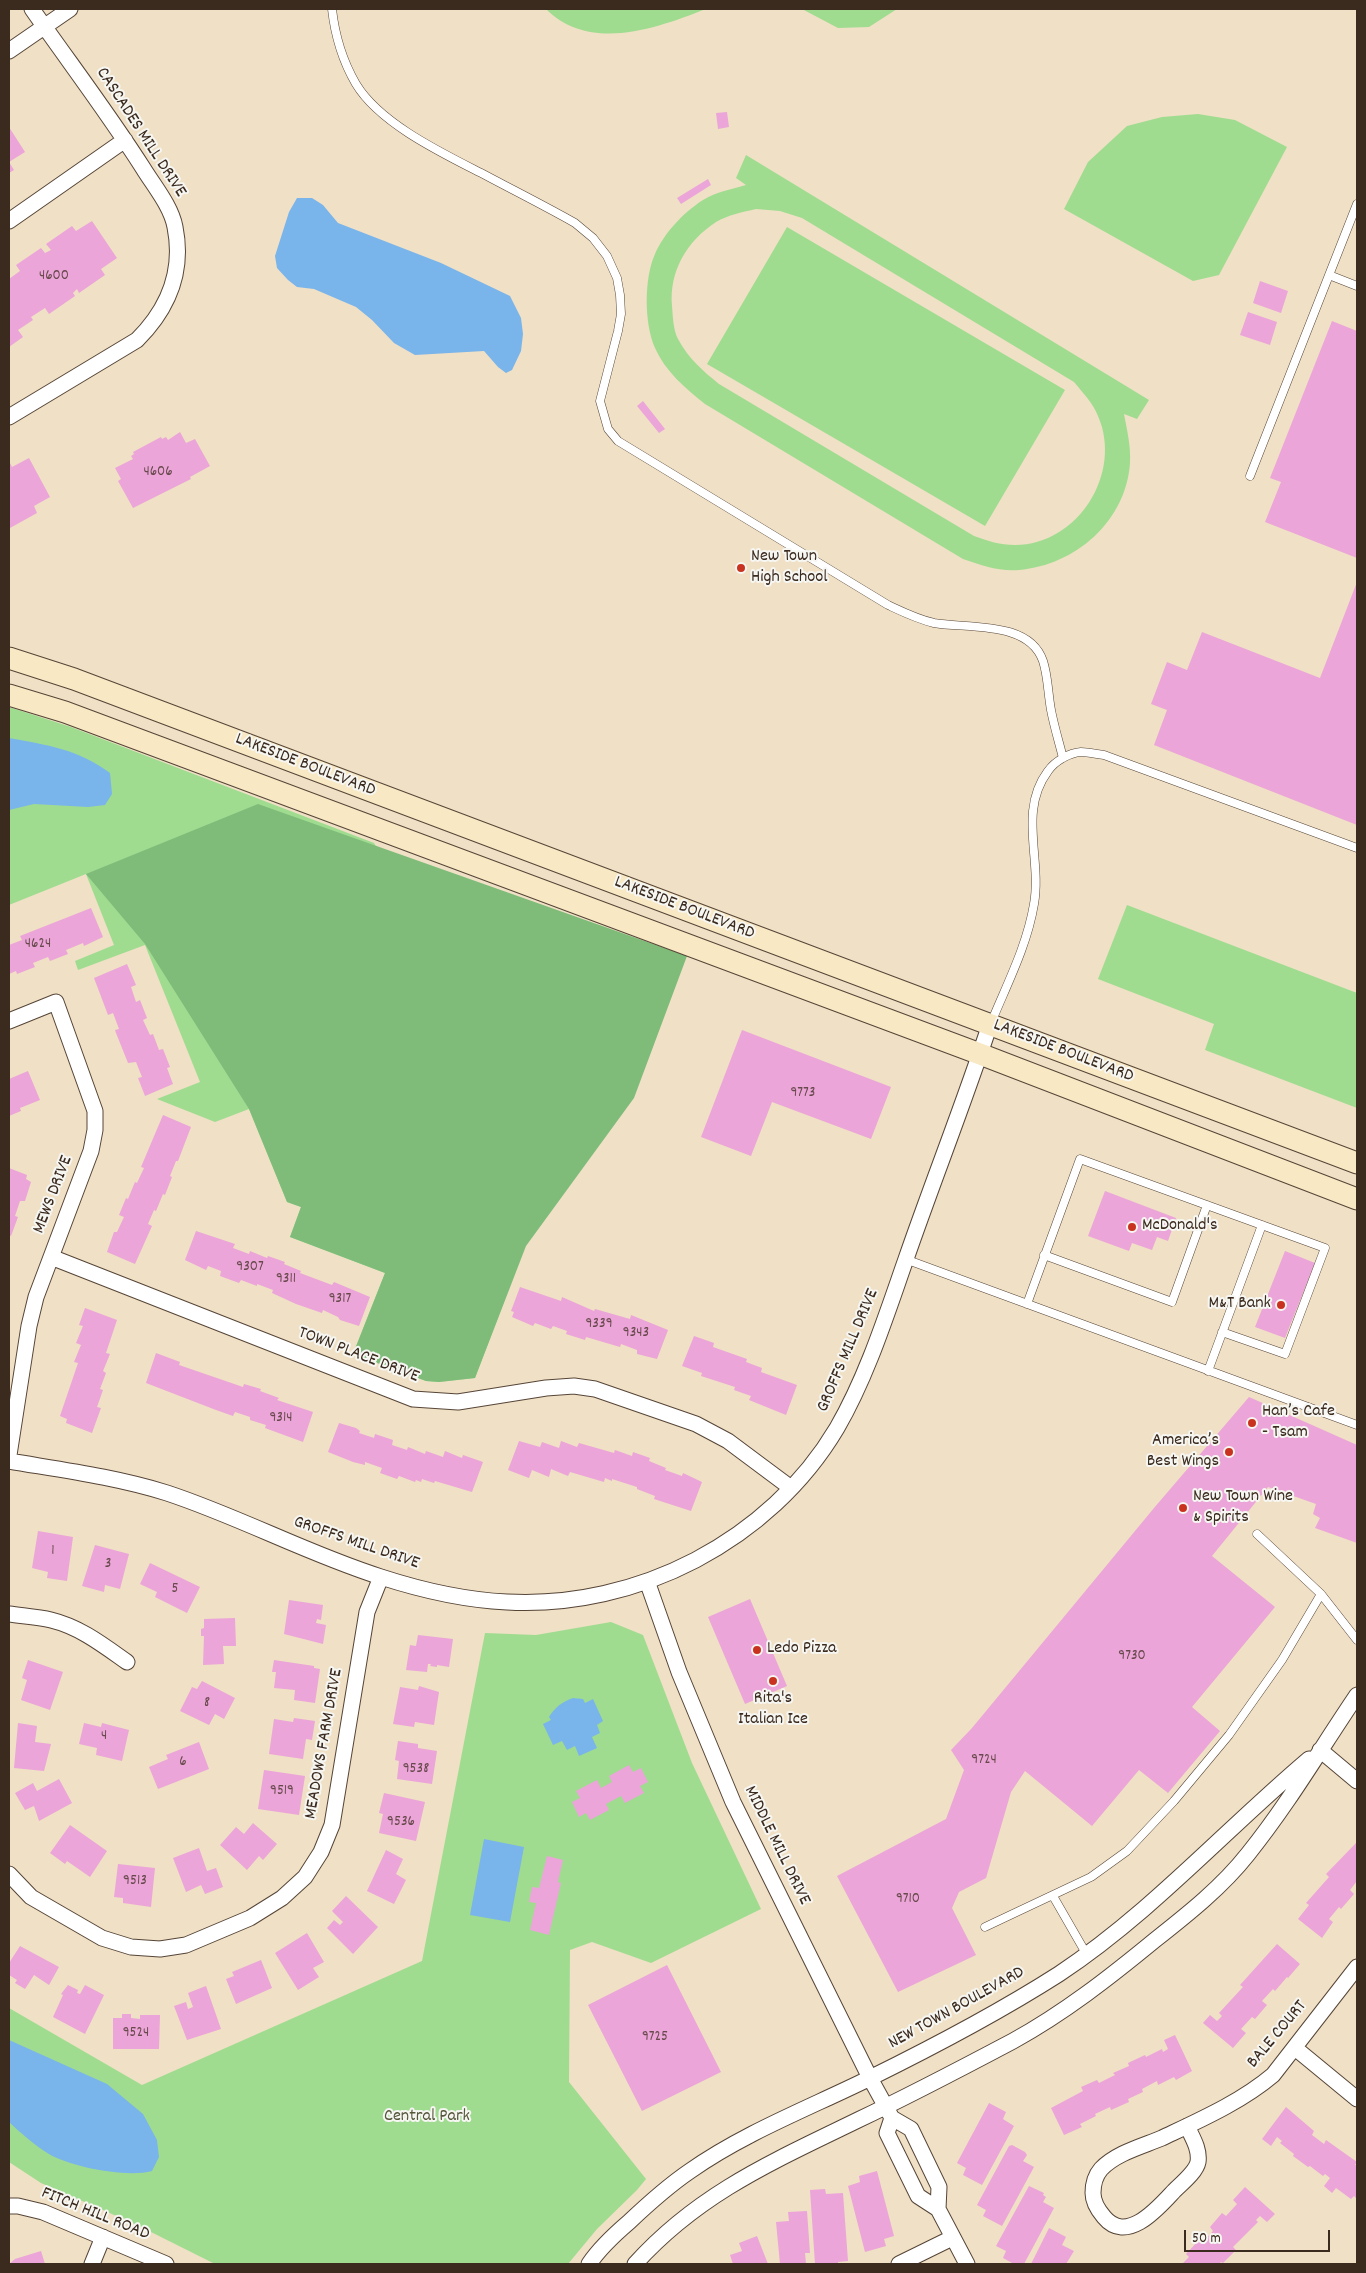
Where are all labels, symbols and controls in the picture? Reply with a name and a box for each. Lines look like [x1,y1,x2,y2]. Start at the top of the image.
street label: CASCADES MILL DRIVE [90,64,190,202]
house number: 4600 [39,268,69,286]
house number: 4606 [143,464,173,482]
place label: New Town High School [751,547,827,590]
marker: New Town High School [735,562,747,574]
street label: LAKESIDE BOULEVARD [232,729,378,803]
street label: LAKESIDE BOULEVARD [611,872,757,946]
house number: 4624 [25,936,51,954]
street label: LAKESIDE BOULEVARD [990,1015,1136,1089]
house number: 9773 [790,1085,816,1103]
street label: MEWS DRIVE [29,1153,79,1237]
place label: McDonald's [1142,1216,1218,1238]
marker: McDonald's [1126,1221,1138,1233]
house number: 9307 [236,1259,264,1277]
house number: 9311 [276,1271,296,1289]
street label: GROFFS MILL DRIVE [813,1286,885,1416]
house number: 9317 [329,1291,351,1309]
place label: M&T Bank [1209,1294,1271,1316]
marker: M&T Bank [1275,1299,1287,1311]
house number: 9339 [585,1316,613,1334]
street label: TOWN PLACE DRIVE [294,1323,422,1389]
house number: 9343 [623,1325,649,1343]
place label: Han’s Cafe - Tsam [1262,1402,1335,1445]
house number: 9314 [269,1410,293,1428]
marker: Han’s Cafe - Tsam [1246,1417,1258,1429]
place label: America’s Best Wings [1147,1431,1219,1474]
marker: America’s Best Wings [1223,1446,1235,1458]
place label: New Town Wine & Spirits [1193,1487,1293,1530]
marker: New Town Wine & Spirits [1177,1502,1189,1514]
street label: GROFFS MILL DRIVE [290,1512,422,1576]
house number: 1 [51,1543,55,1561]
house number: 3 [105,1556,111,1574]
house number: 5 [172,1581,178,1599]
place label: Ledo Pizza [767,1639,836,1661]
marker: Ledo Pizza [751,1644,763,1656]
house number: 9730 [1118,1648,1146,1666]
street label: MEADOWS FARM DRIVE [301,1667,349,1821]
marker: Rita's Italian Ice [767,1675,779,1687]
place label: Rita's Italian Ice [738,1689,808,1732]
house number: 8 [204,1695,210,1713]
house number: 4 [101,1728,107,1746]
house number: 9724 [971,1752,997,1770]
house number: 6 [179,1754,187,1772]
house number: 9538 [403,1761,429,1779]
house number: 9519 [270,1783,294,1801]
street label: MIDDLE MILL DRIVE [738,1783,814,1909]
house number: 9536 [387,1814,415,1832]
house number: 9513 [123,1873,147,1891]
house number: 9710 [896,1891,920,1909]
street label: NEW TOWN BOULEVARD [885,1963,1029,2055]
street label: BALE COURT [1243,1997,1313,2073]
house number: 9524 [123,2025,149,2043]
house number: 9725 [642,2029,668,2047]
park label: Central Park [384,2107,470,2129]
street label: FITCH HILL ROAD [38,2183,152,2247]
scale bar [1186,2220,1332,2252]
text: 50 m [1192,2228,1221,2250]

